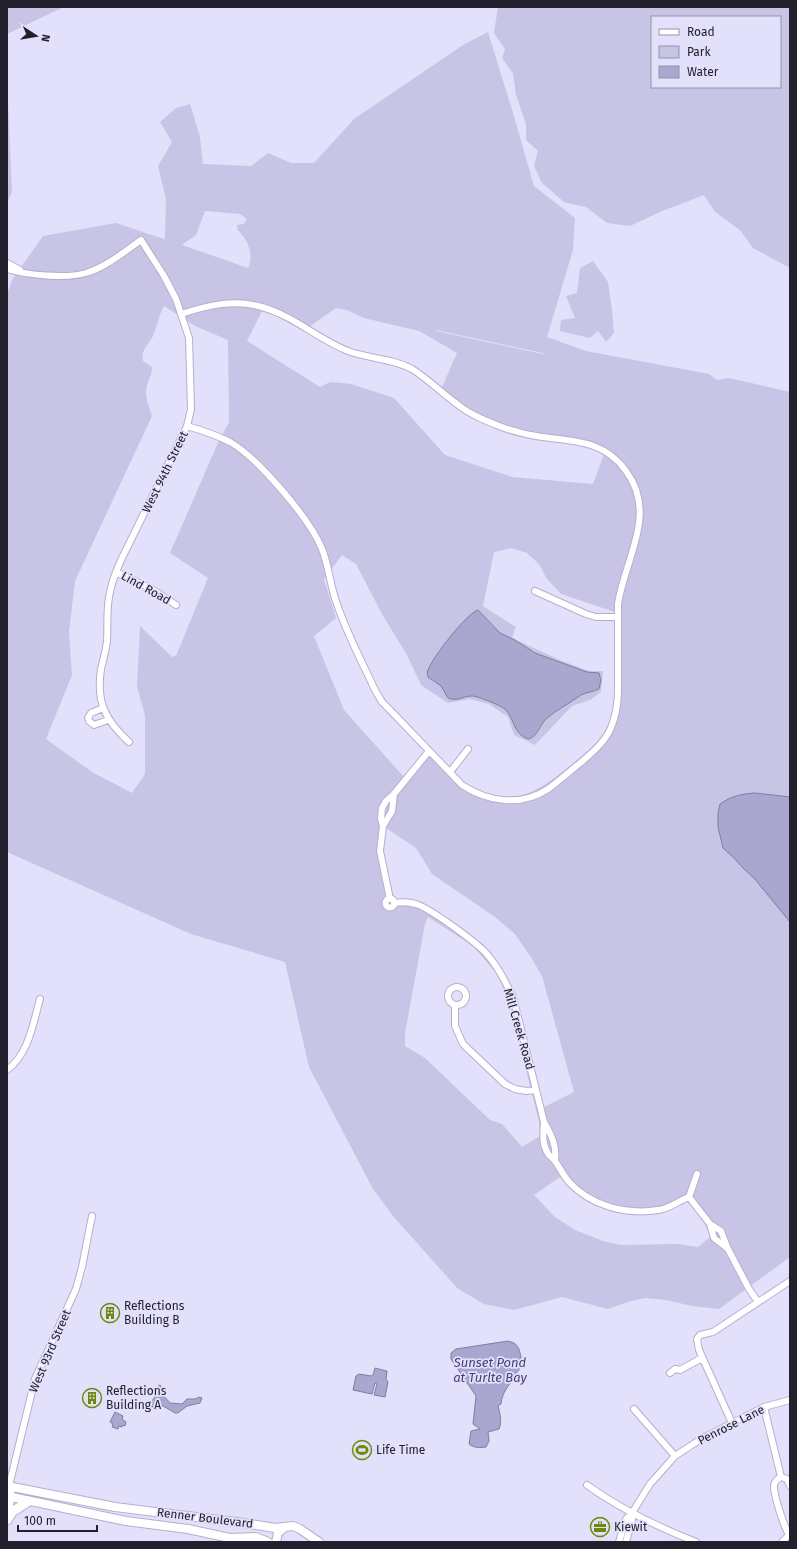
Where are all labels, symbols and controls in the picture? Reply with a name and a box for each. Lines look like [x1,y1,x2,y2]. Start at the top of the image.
north arrow [16,16,56,56]
legend [651,16,781,88]
text: Road [687,25,715,39]
text: N [38,33,52,43]
text: Park [687,45,711,59]
text: Water [687,65,719,79]
street label: West 94th Street [139,428,191,515]
street label: Lind Road [119,569,173,607]
street label: Mill Creek Road [501,987,537,1071]
place label: Reflections Building B [124,1299,185,1327]
building icon: Reflections Building B [99,1302,121,1324]
street label: West 93rd Street [26,1307,74,1395]
water label: Sunset Pond at Turlte Bay [453,1355,527,1385]
place label: Reflections Building A [106,1384,167,1412]
building icon: Reflections Building A [81,1387,103,1409]
street label: Penrose Lane [695,1402,767,1448]
sports icon: Life Time [351,1439,373,1461]
place label: Life Time [376,1443,425,1457]
street label: Renner Boulevard [156,1505,254,1531]
scale bar [18,1507,97,1533]
text: 100 m [24,1514,56,1528]
office icon: Kiewit [589,1516,611,1538]
place label: Kiewit [614,1520,648,1534]

